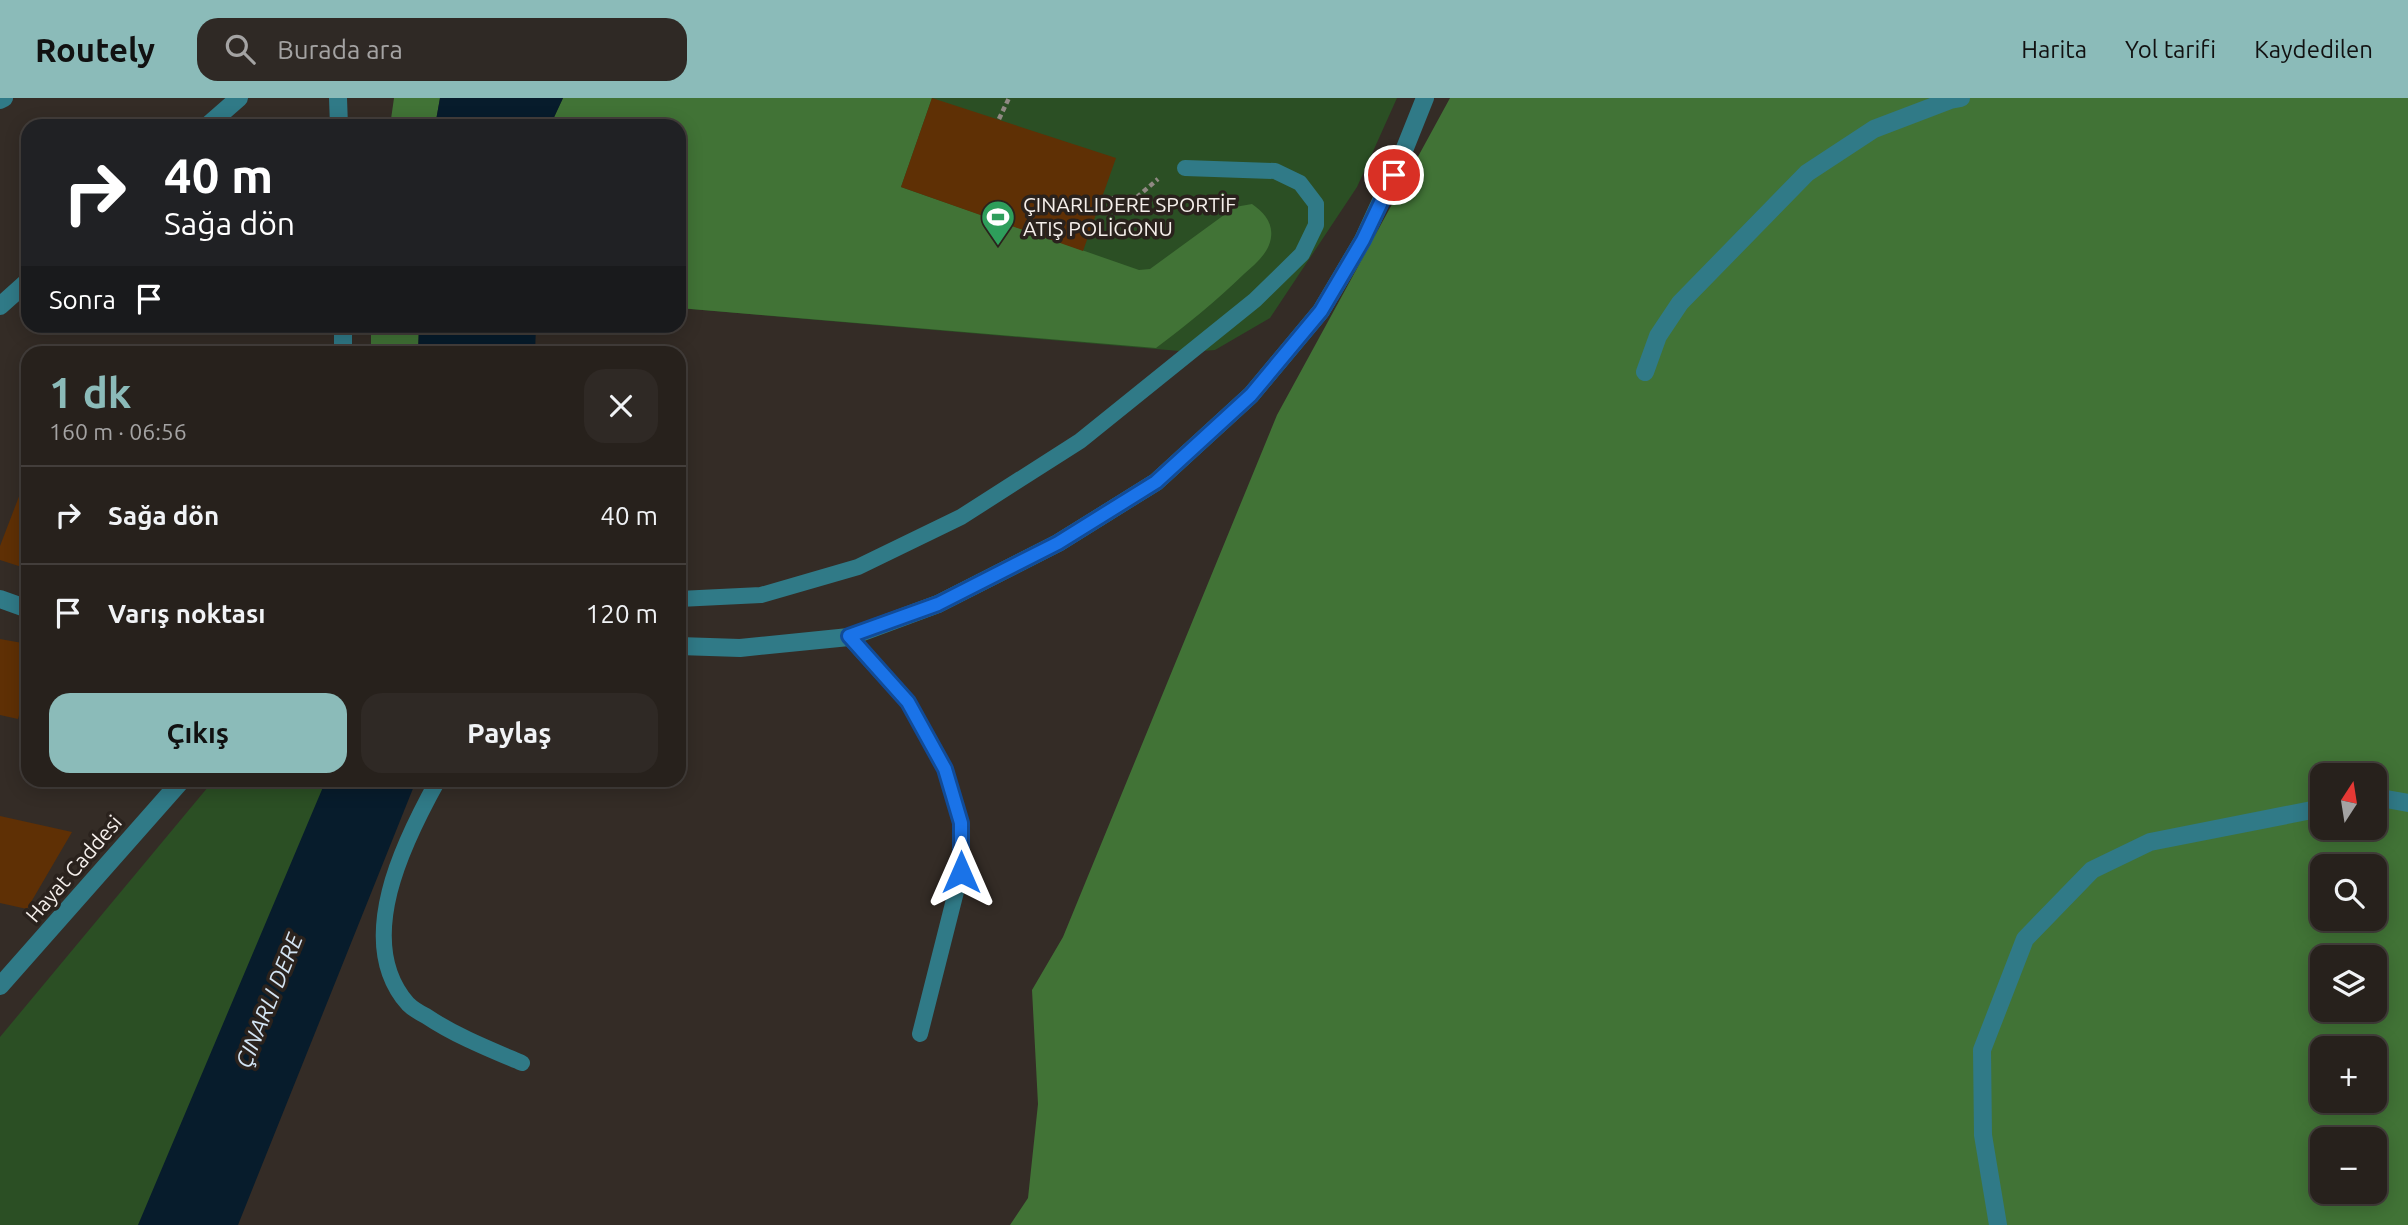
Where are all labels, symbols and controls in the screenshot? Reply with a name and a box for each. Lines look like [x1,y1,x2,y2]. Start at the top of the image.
search box [197,18,687,81]
icon: search [221,30,259,68]
text: Routely [35,31,155,68]
text: Burada ara [277,35,403,64]
text: Harita [2021,36,2087,63]
text: Yol tarifi [2125,36,2216,63]
text: Kaydedilen [2254,36,2373,63]
pin [1364,145,1424,205]
icon: right [49,147,140,238]
text: 40 m [164,147,273,202]
icon: arrive [1375,156,1413,194]
place label: ÇINARLIDERE SPORTİF ATIŞ POLİGONU [1023,192,1236,240]
sports icon: ÇINARLIDERE SPORTİF ATIŞ POLİGONU [979,198,1017,247]
text: Sağa dön [164,205,295,241]
icon: arrive [130,280,168,318]
text: Sonra [49,285,116,314]
text: 1 dk [49,369,131,416]
button: close [584,369,658,443]
text: 160 m · 06:56 [49,419,187,444]
icon: right [49,496,87,534]
text: Sağa dön [108,501,219,530]
text: 40 m [600,501,658,530]
icon: arrive [49,594,87,632]
text: Varış noktası [108,599,265,628]
text: 120 m [586,599,658,628]
button: Çıkış [49,693,347,773]
button: Paylaş [361,693,658,773]
north arrow [2310,763,2387,840]
map controls [2310,763,2387,1204]
street label: Hayat Caddesi [20,810,126,927]
position arrow [924,835,998,909]
button: search [2310,854,2387,931]
water label: ÇINARLI DERE [230,929,307,1071]
button: layers [2310,945,2387,1022]
button: + [2310,1036,2387,1113]
button: − [2310,1127,2387,1204]

